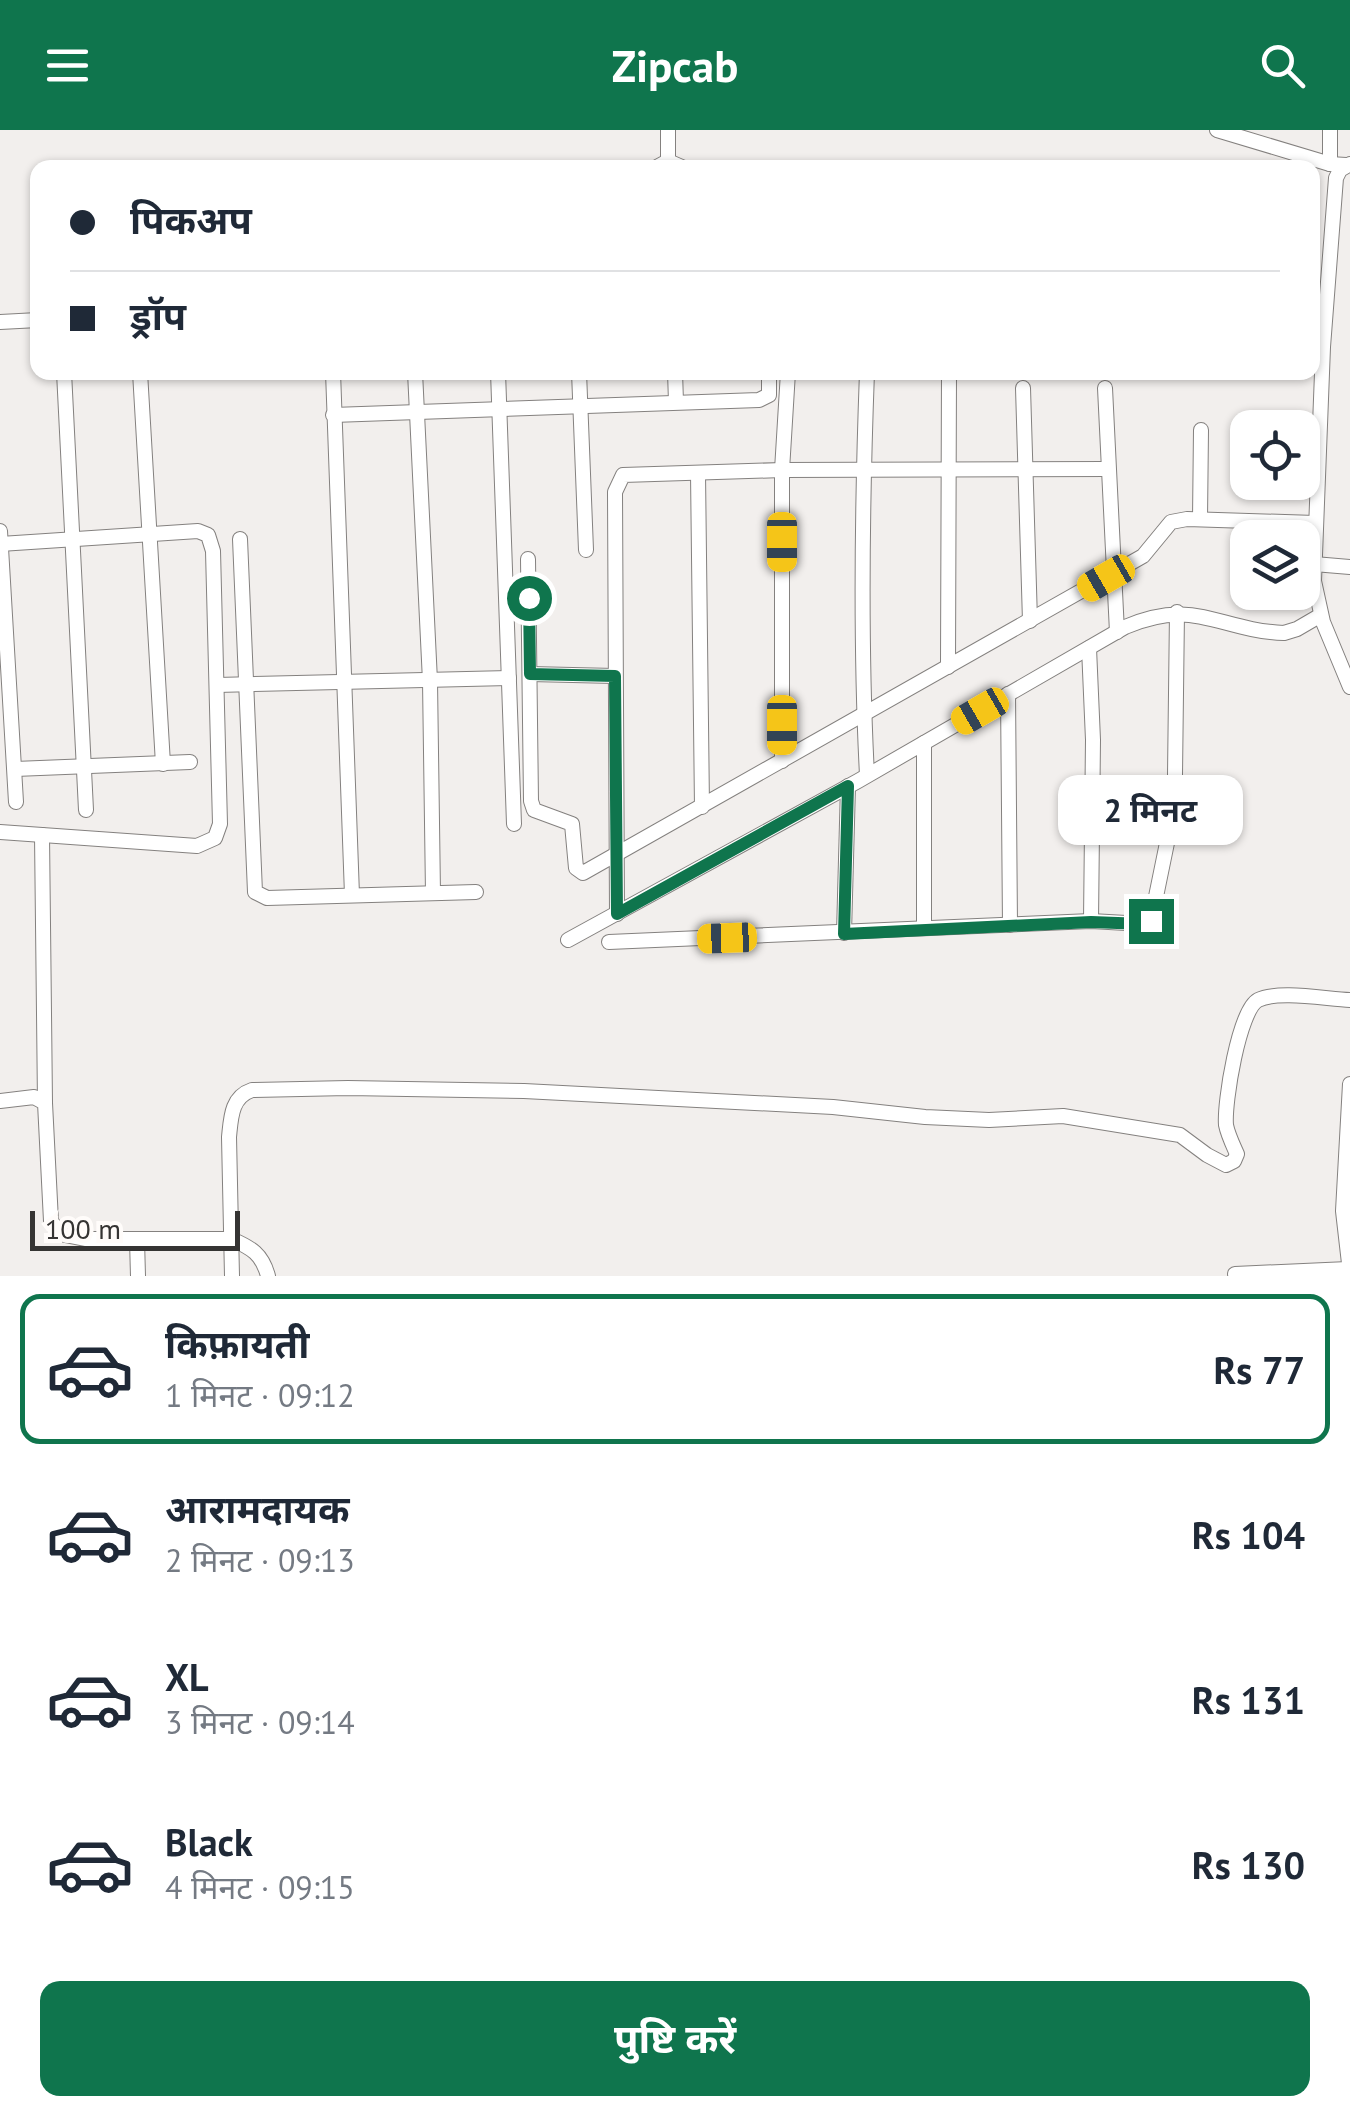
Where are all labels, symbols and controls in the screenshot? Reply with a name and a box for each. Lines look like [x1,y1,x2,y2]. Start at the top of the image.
text: Zipcab [612,36,738,94]
icon: menu [40,38,95,93]
icon: search [1255,38,1310,93]
text: पिकअप [130,195,252,244]
text: ड्रॉप [130,291,186,340]
map controls [1230,410,1320,610]
button: locate [1230,410,1320,500]
car [767,512,797,572]
button: layers [1230,520,1320,610]
car [1073,550,1139,606]
route start [507,576,552,621]
car [947,683,1013,739]
car [767,695,797,755]
callout: 2 मिनट [1058,776,1244,846]
text: 2 मिनट [1104,789,1197,831]
route end [1129,899,1174,944]
car [696,922,758,954]
scale bar [30,1206,240,1250]
text: 100 m [45,1210,121,1247]
text: किफ़ायती [165,1319,309,1368]
icon: car [45,1324,135,1414]
text: Rs 77 [1213,1345,1305,1394]
text: 1 मिनट · 09:12 [165,1374,355,1416]
text: आरामदायक [165,1484,349,1533]
icon: car [45,1489,135,1579]
text: Rs 104 [1192,1510,1305,1559]
text: 2 मिनट · 09:13 [165,1539,355,1581]
text: XL [165,1652,209,1701]
icon: car [45,1654,135,1744]
text: Rs 131 [1192,1675,1305,1724]
text: 3 मिनट · 09:14 [165,1701,355,1743]
text: Black [165,1817,253,1866]
icon: car [45,1819,135,1909]
text: Rs 130 [1192,1840,1305,1889]
text: 4 मिनट · 09:15 [165,1866,355,1908]
button: पुष्टि करें [40,1981,1310,2096]

